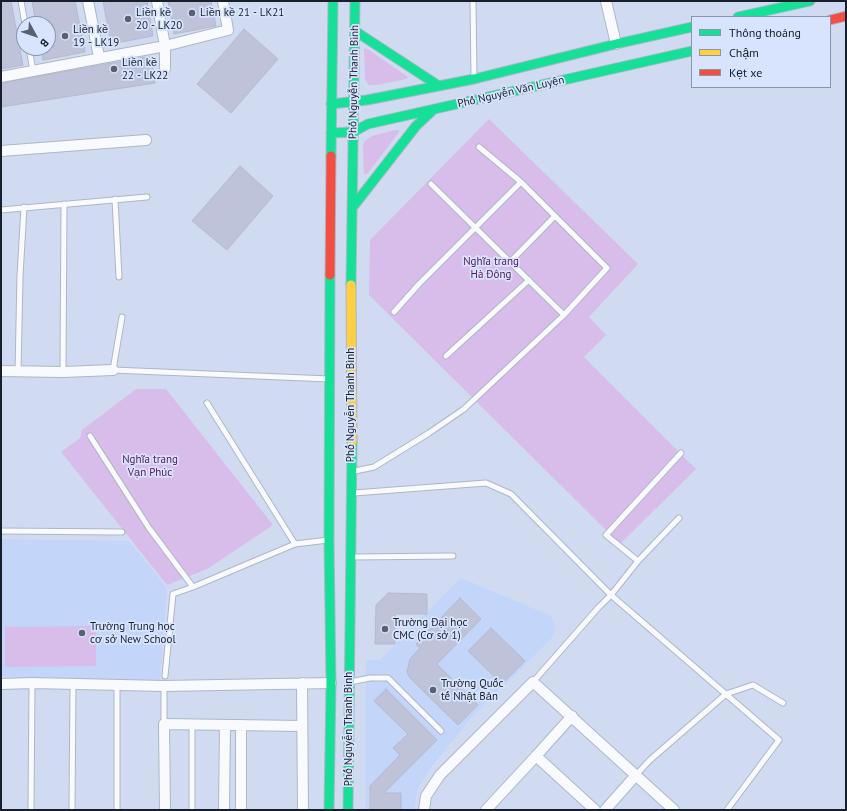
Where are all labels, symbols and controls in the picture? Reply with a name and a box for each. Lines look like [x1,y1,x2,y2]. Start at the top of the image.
place label: Liền kề 20 - LK20 [136,6,182,32]
place label: Liền kề 21 - LK21 [200,6,284,20]
marker: Liền kề 21 - LK21 [187,8,197,18]
marker: Liền kề 20 - LK20 [123,14,133,24]
north arrow [16,16,56,56]
legend [691,16,831,88]
place label: Liền kề 19 - LK19 [73,23,119,49]
street label: Phố Nguyễn Thanh Bình [346,25,362,139]
text: Thông thoáng [729,25,801,40]
marker: Liền kề 19 - LK19 [60,31,70,41]
text: B [37,36,52,50]
text: Chậm [729,45,759,60]
place label: Liền kề 22 - LK22 [122,56,168,82]
marker: Liền kề 22 - LK22 [109,64,119,74]
text: Kẹt xe [729,65,762,80]
street label: Phố Nguyễn Văn Luyện [456,73,566,111]
park label: Nghĩa trang Hà Đông [463,255,519,281]
street label: Phố Nguyễn Thanh Bình [344,348,358,462]
park label: Nghĩa trang Vạn Phúc [122,453,178,479]
place label: Trường Đại học CMC (Cơ sở 1) [393,616,467,642]
place label: Trường Trung học cơ sở New School [90,620,176,646]
marker: Trường Đại học CMC (Cơ sở 1) [380,624,390,634]
marker: Trường Trung học cơ sở New School [77,628,87,638]
street label: Phố Nguyễn Thanh Bình [342,672,356,786]
place label: Trường Quốc tế Nhật Bản [441,677,503,703]
marker: Trường Quốc tế Nhật Bản [428,685,438,695]

